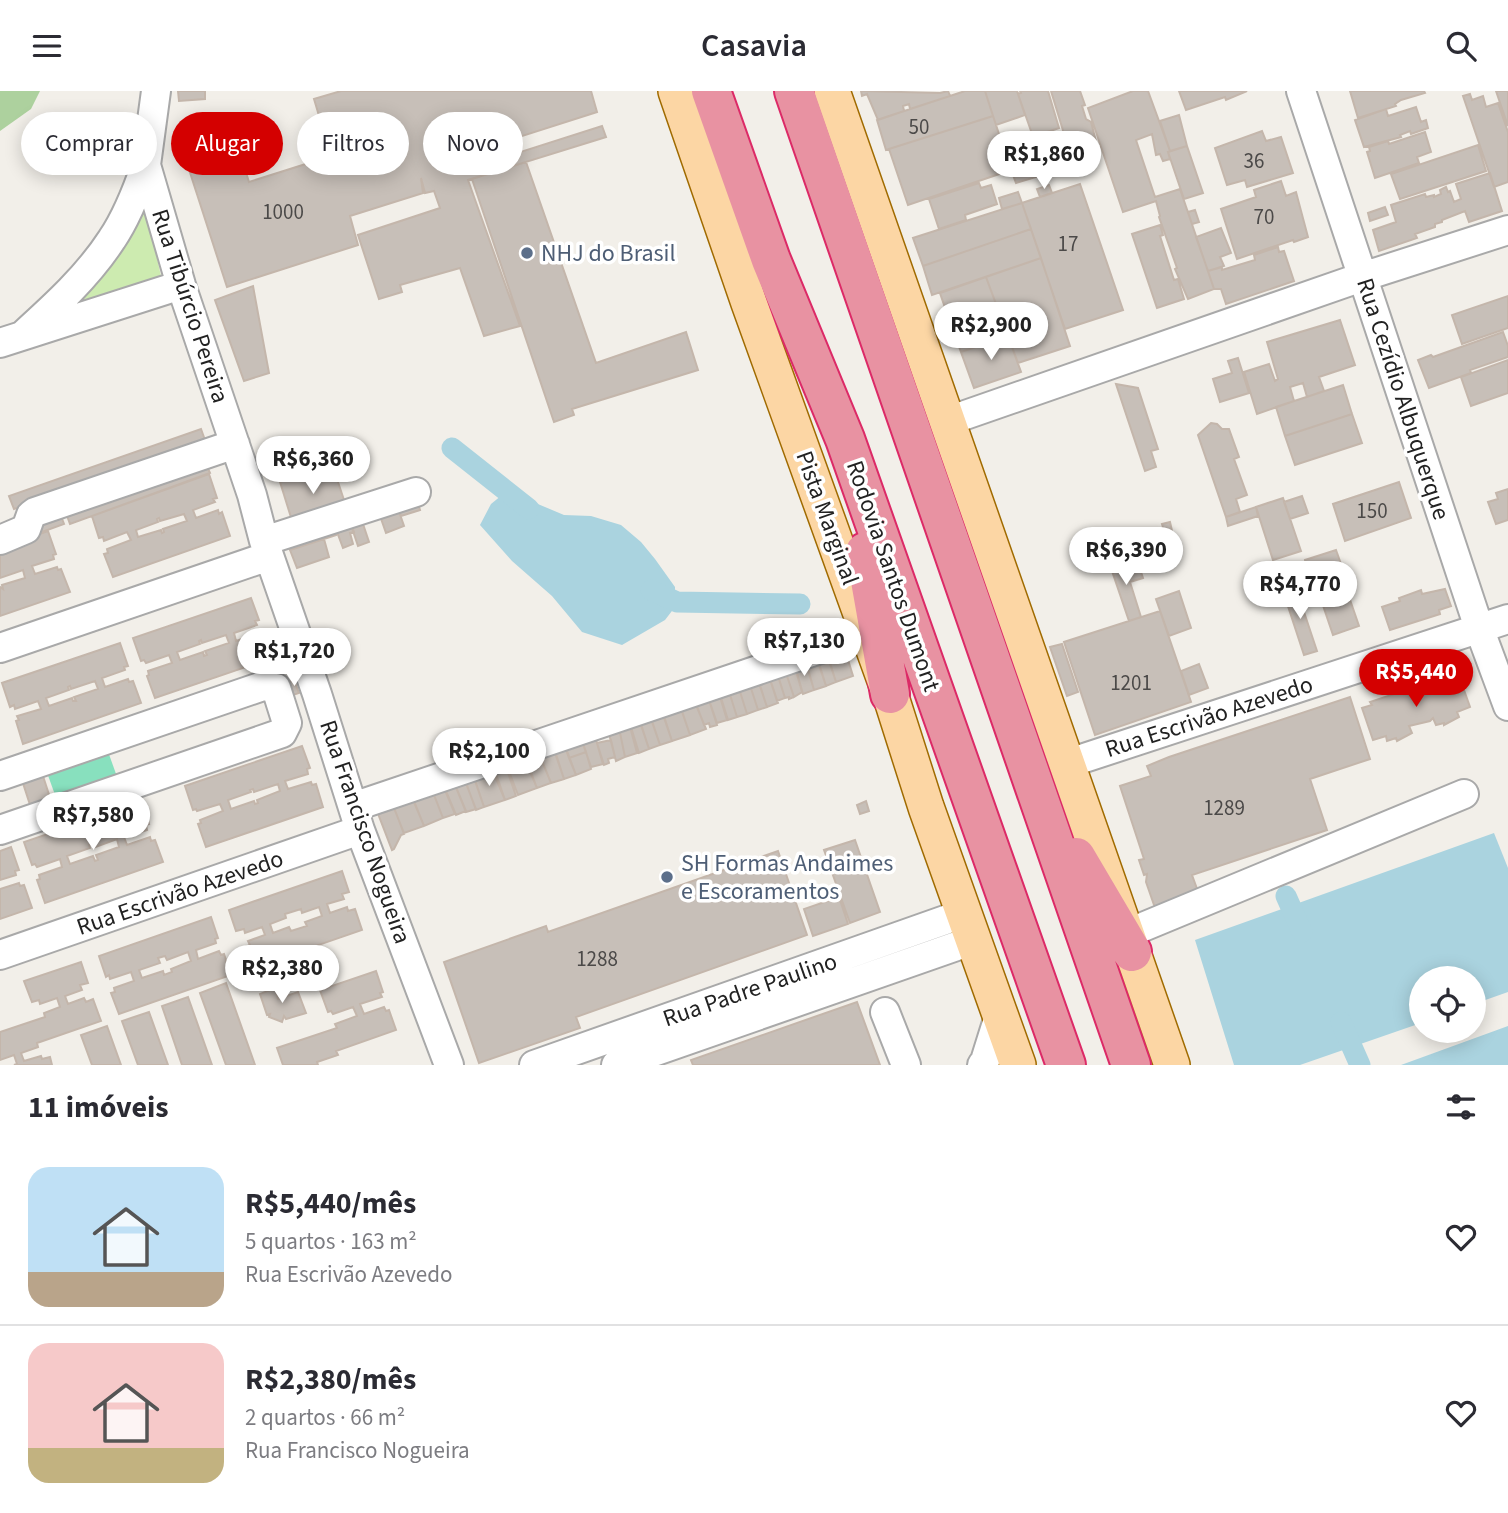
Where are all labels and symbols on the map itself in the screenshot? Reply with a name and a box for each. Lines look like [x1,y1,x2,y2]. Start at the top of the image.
house number: 50 [909,112,929,142]
pin: R$1,860 [979,132,1109,191]
house number: 36 [1244,146,1264,176]
house number: 1000 [262,197,304,227]
house number: 70 [1254,202,1274,232]
street label: Rua Tibúrcio Pereira [142,204,238,408]
house number: 17 [1058,229,1078,259]
place label: NHJ do Brasil [541,236,676,271]
marker: NHJ do Brasil [519,245,535,261]
street label: Rua Cezídio Albuquerque [1347,274,1459,524]
pin: R$2,900 [926,303,1056,362]
pin: R$6,360 [248,437,378,496]
street label: Pista Marginal [787,446,867,590]
street label: Rodovia Santos Dumont [837,456,949,696]
house number: 150 [1356,496,1388,526]
pin: R$6,390 [1061,527,1191,587]
pin: R$4,770 [1235,561,1365,621]
pin: R$7,130 [739,619,869,678]
pin: R$1,720 [229,629,359,688]
pin: R$5,440 [1351,649,1481,709]
street label: Rua Escrivão Azevedo [1101,667,1317,767]
house number: 1201 [1110,668,1152,698]
street label: Rua Francisco Nogueira [310,715,420,949]
pin: R$2,100 [424,729,554,788]
pin: R$7,580 [28,793,158,852]
house number: 1289 [1203,793,1245,823]
street label: Rua Escrivão Azevedo [72,841,288,945]
place label: SH Formas Andaimes e Escoramentos [681,846,893,909]
marker: SH Formas Andaimes e Escoramentos [659,869,675,885]
house number: 1288 [576,944,618,974]
street label: Rua Padre Paulino [658,944,842,1036]
pin: R$2,380 [217,946,347,1005]

